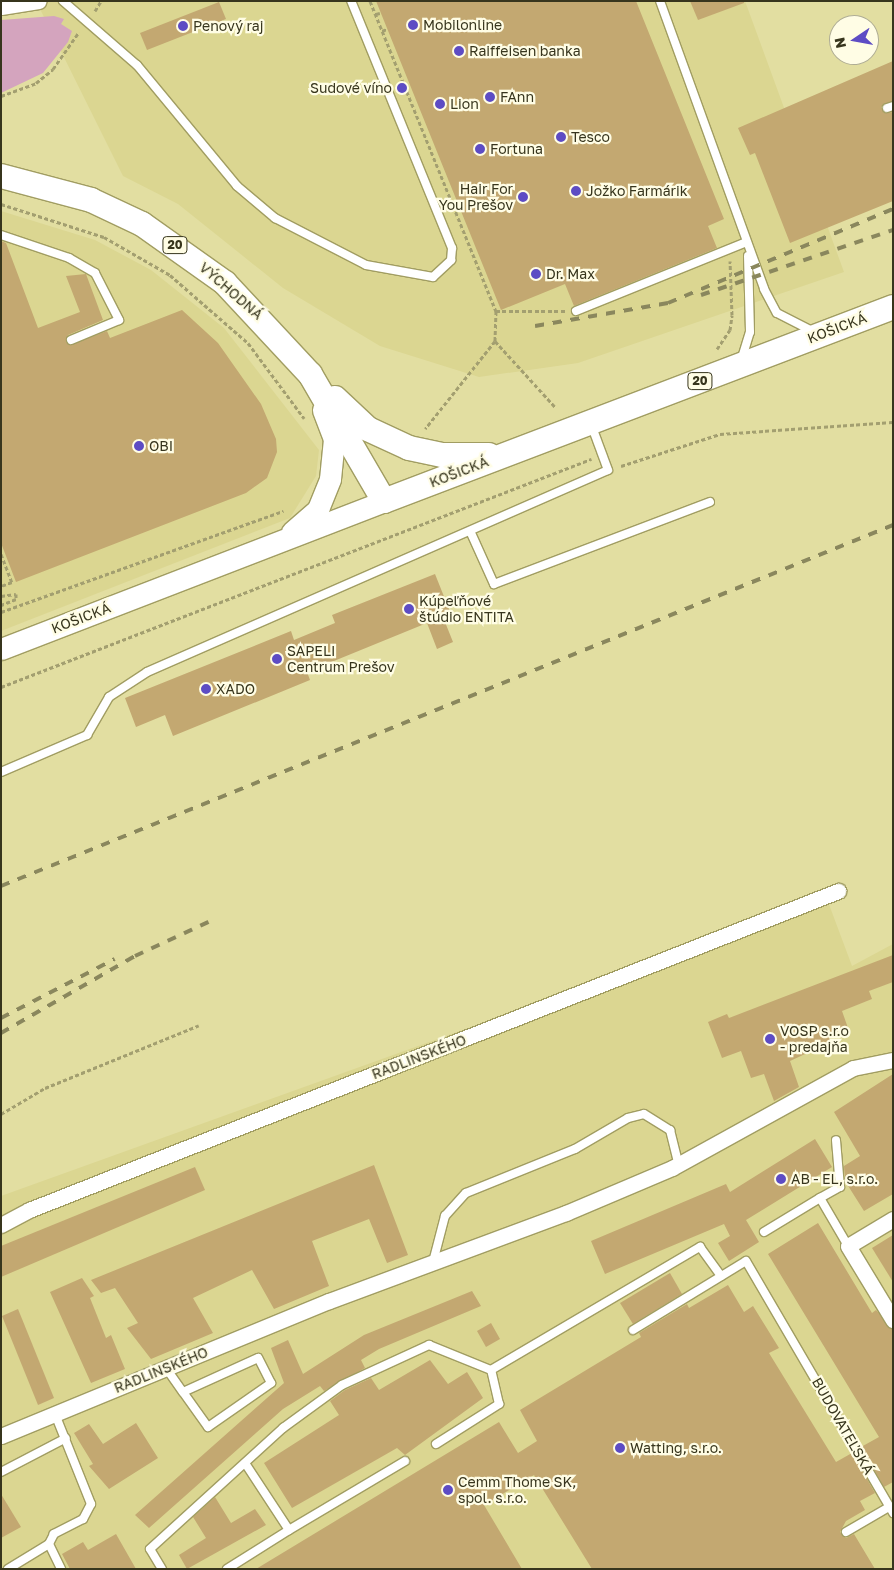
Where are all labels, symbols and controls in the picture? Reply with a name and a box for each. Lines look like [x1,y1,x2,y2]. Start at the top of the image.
north arrow [829,15,879,65]
place label: Mobilonline [423,17,502,33]
place label: Penový raj [193,18,263,34]
marker: Mobilonline [407,19,419,31]
marker: Penový raj [177,20,189,32]
text: N [830,36,849,50]
place label: Raiffeisen banka [469,43,581,59]
marker: Raiffeisen banka [453,45,465,57]
place label: Sudové víno [310,80,392,96]
marker: Sudové víno [396,82,408,94]
place label: FAnn [500,89,534,105]
marker: FAnn [484,91,496,103]
place label: Lion [450,96,479,112]
marker: Lion [434,98,446,110]
place label: Tesco [571,129,610,145]
marker: Tesco [555,131,567,143]
place label: Fortuna [490,141,543,157]
marker: Fortuna [474,143,486,155]
place label: Hair For You Prešov [439,181,513,213]
place label: Jožko Farmárik [586,183,688,199]
marker: Jožko Farmárik [570,185,582,197]
marker: Hair For You Prešov [517,191,529,203]
road number: 20 [161,236,189,254]
street label: VÝCHODNÁ [196,259,266,323]
place label: Dr. Max [546,266,595,282]
marker: Dr. Max [530,268,542,280]
street label: KOŠICKÁ [805,309,869,347]
road number: 20 [686,372,714,391]
place label: OBI [149,438,173,454]
marker: OBI [133,440,145,452]
street label: KOŠICKÁ [427,453,491,491]
place label: Kúpeľňové štúdio ENTITA [419,593,514,626]
street label: KOŠICKÁ [49,599,113,637]
marker: Kúpeľňové štúdio ENTITA [403,603,415,615]
place label: SAPELI Centrum Prešov [287,643,395,676]
marker: SAPELI Centrum Prešov [271,653,283,665]
place label: XADO [216,681,255,697]
marker: XADO [200,683,212,695]
place label: VOSP s.r.o - predajňa [780,1023,849,1056]
street label: RADLINSKÉHO [369,1031,469,1083]
marker: VOSP s.r.o - predajňa [764,1033,776,1045]
place label: AB - EL, s.r.o. [791,1171,878,1187]
marker: AB - EL, s.r.o. [775,1173,787,1185]
street label: RADLINSKÉHO [112,1344,210,1396]
street label: BUDOVATEĽSKÁ [808,1375,878,1477]
place label: Watting, s.r.o. [630,1440,722,1456]
marker: Watting, s.r.o. [614,1442,626,1454]
place label: Cemm Thome SK, spol. s.r.o. [458,1474,576,1506]
marker: Cemm Thome SK, spol. s.r.o. [442,1484,454,1496]

